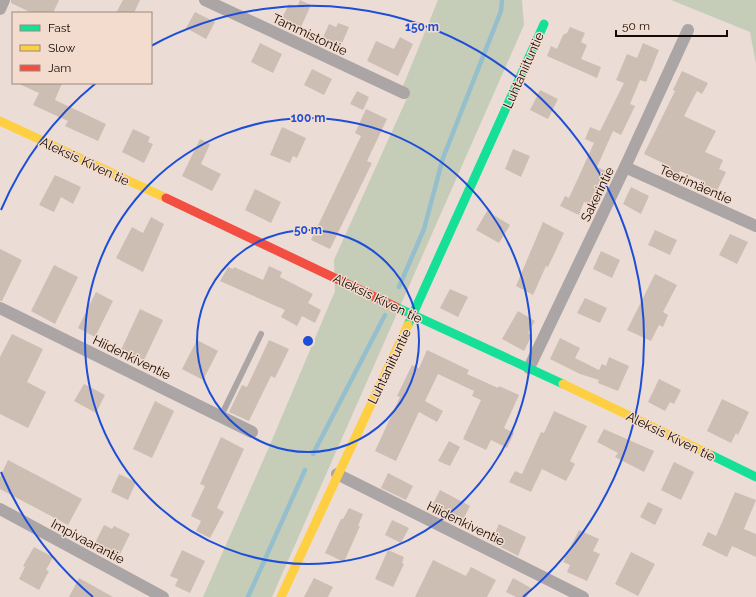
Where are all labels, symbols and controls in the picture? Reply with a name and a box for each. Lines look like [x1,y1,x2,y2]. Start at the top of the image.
street label: Tammistontie [270,11,350,59]
legend [12,12,152,84]
scale bar [616,12,727,38]
text: 50 m [622,19,650,33]
text: 150 m [405,20,439,34]
text: Fast [48,21,71,35]
street label: Luhtaniituntie [500,29,547,111]
text: Slow [48,41,75,55]
text: Jam [48,61,71,75]
text: 100 m [291,111,325,125]
street label: Aleksis Kiven tie [38,134,132,189]
street label: Teerimäentie [657,162,735,207]
street label: Sakerintie [578,164,617,224]
text: 50 m [294,223,322,237]
street label: Aleksis Kiven tie [331,270,425,327]
street label: Luhtaniituntie [365,326,414,406]
street label: Hiidenkiventie [90,332,174,383]
centre of rings [301,334,315,348]
street label: Aleksis Kiven tie [624,408,718,465]
street label: Hiidenkiventie [424,498,508,549]
street label: Impivaarantie [49,516,127,567]

